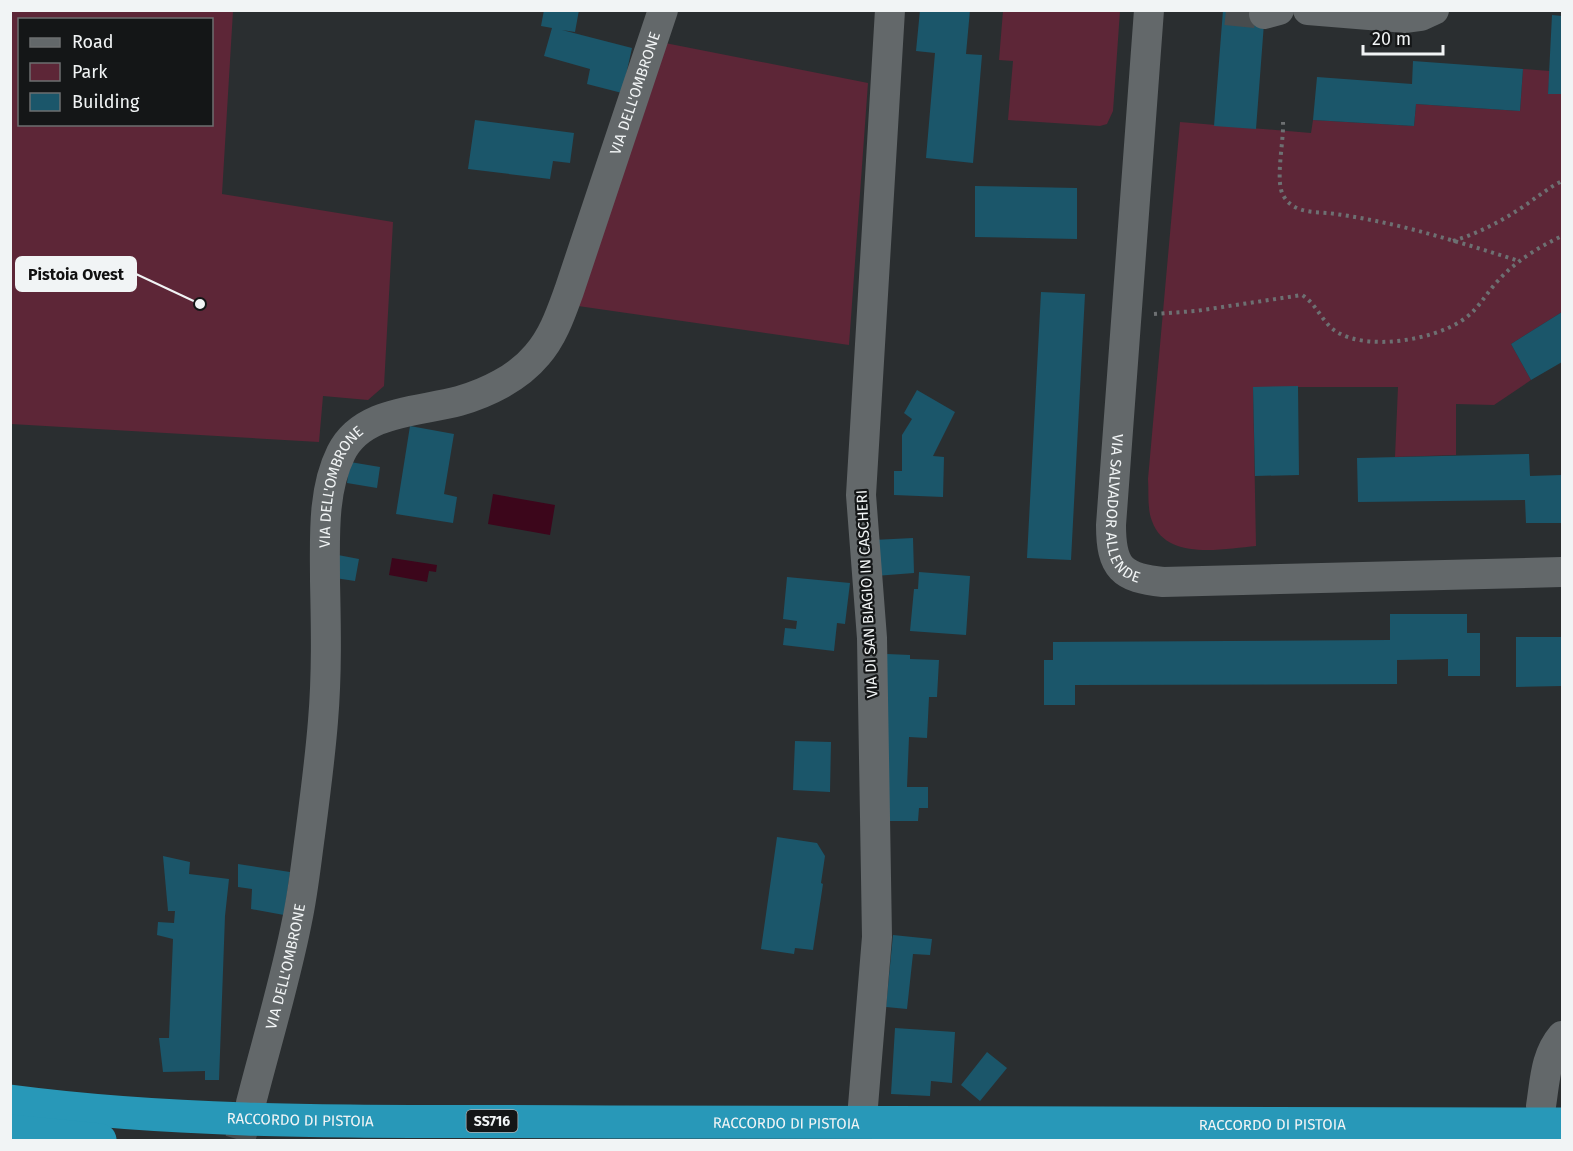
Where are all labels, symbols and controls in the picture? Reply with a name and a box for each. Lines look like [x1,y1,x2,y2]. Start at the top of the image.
legend [18,18,213,126]
scale bar [1363,18,1442,56]
text: 20 m [1372,28,1411,50]
street label: VIA DELL'OMBRONE [606,29,664,157]
text: Road [72,31,114,53]
text: Park [72,61,108,83]
text: Building [72,91,140,113]
callout: Pistoia Ovest [16,257,136,291]
text: Pistoia Ovest [28,265,125,284]
street label: VIA DELL'OMBRONE [316,422,367,548]
street label: VIA SALVADOR ALLENDE [1102,433,1143,587]
street label: VIA DI SAN BIAGIO IN CASCHERI [853,489,881,699]
street label: VIA DELL'OMBRONE [262,902,309,1031]
street label: RACCORDO DI PISTOIA [226,1109,374,1130]
road number: SS716 [466,1110,518,1132]
street label: RACCORDO DI PISTOIA [713,1114,860,1133]
street label: RACCORDO DI PISTOIA [1199,1116,1346,1134]

